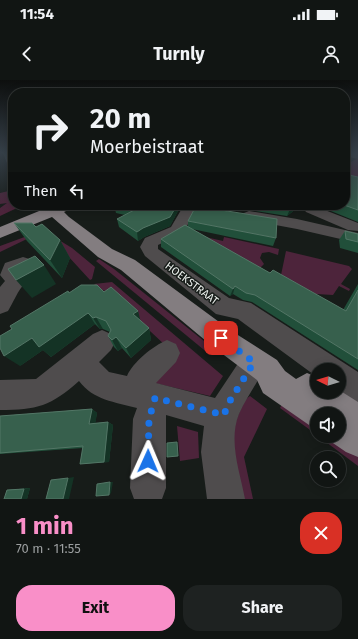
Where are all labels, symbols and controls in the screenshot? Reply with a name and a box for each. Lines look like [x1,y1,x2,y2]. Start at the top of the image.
text: 11:54 [20,5,54,23]
icon: back [16,43,38,65]
text: Turnly [153,43,205,65]
icon: person [320,43,342,65]
text: 20 m [90,102,151,135]
icon: right [24,104,76,156]
text: Moerbeistraat [90,136,204,158]
icon: left [66,180,88,202]
text: Then [24,182,58,200]
street label: HOEKSTRAAT [163,259,221,308]
pin [204,321,238,355]
icon: arrive [210,327,232,349]
north arrow [310,363,346,399]
map controls [310,363,346,487]
button: sound [310,407,346,443]
position arrow [127,440,169,482]
button: search [310,451,346,487]
text: 1 min [16,512,74,540]
button: close [300,512,342,554]
text: 70 m · 11:55 [16,541,81,556]
button: Exit [16,585,175,631]
button: Share [183,585,342,631]

